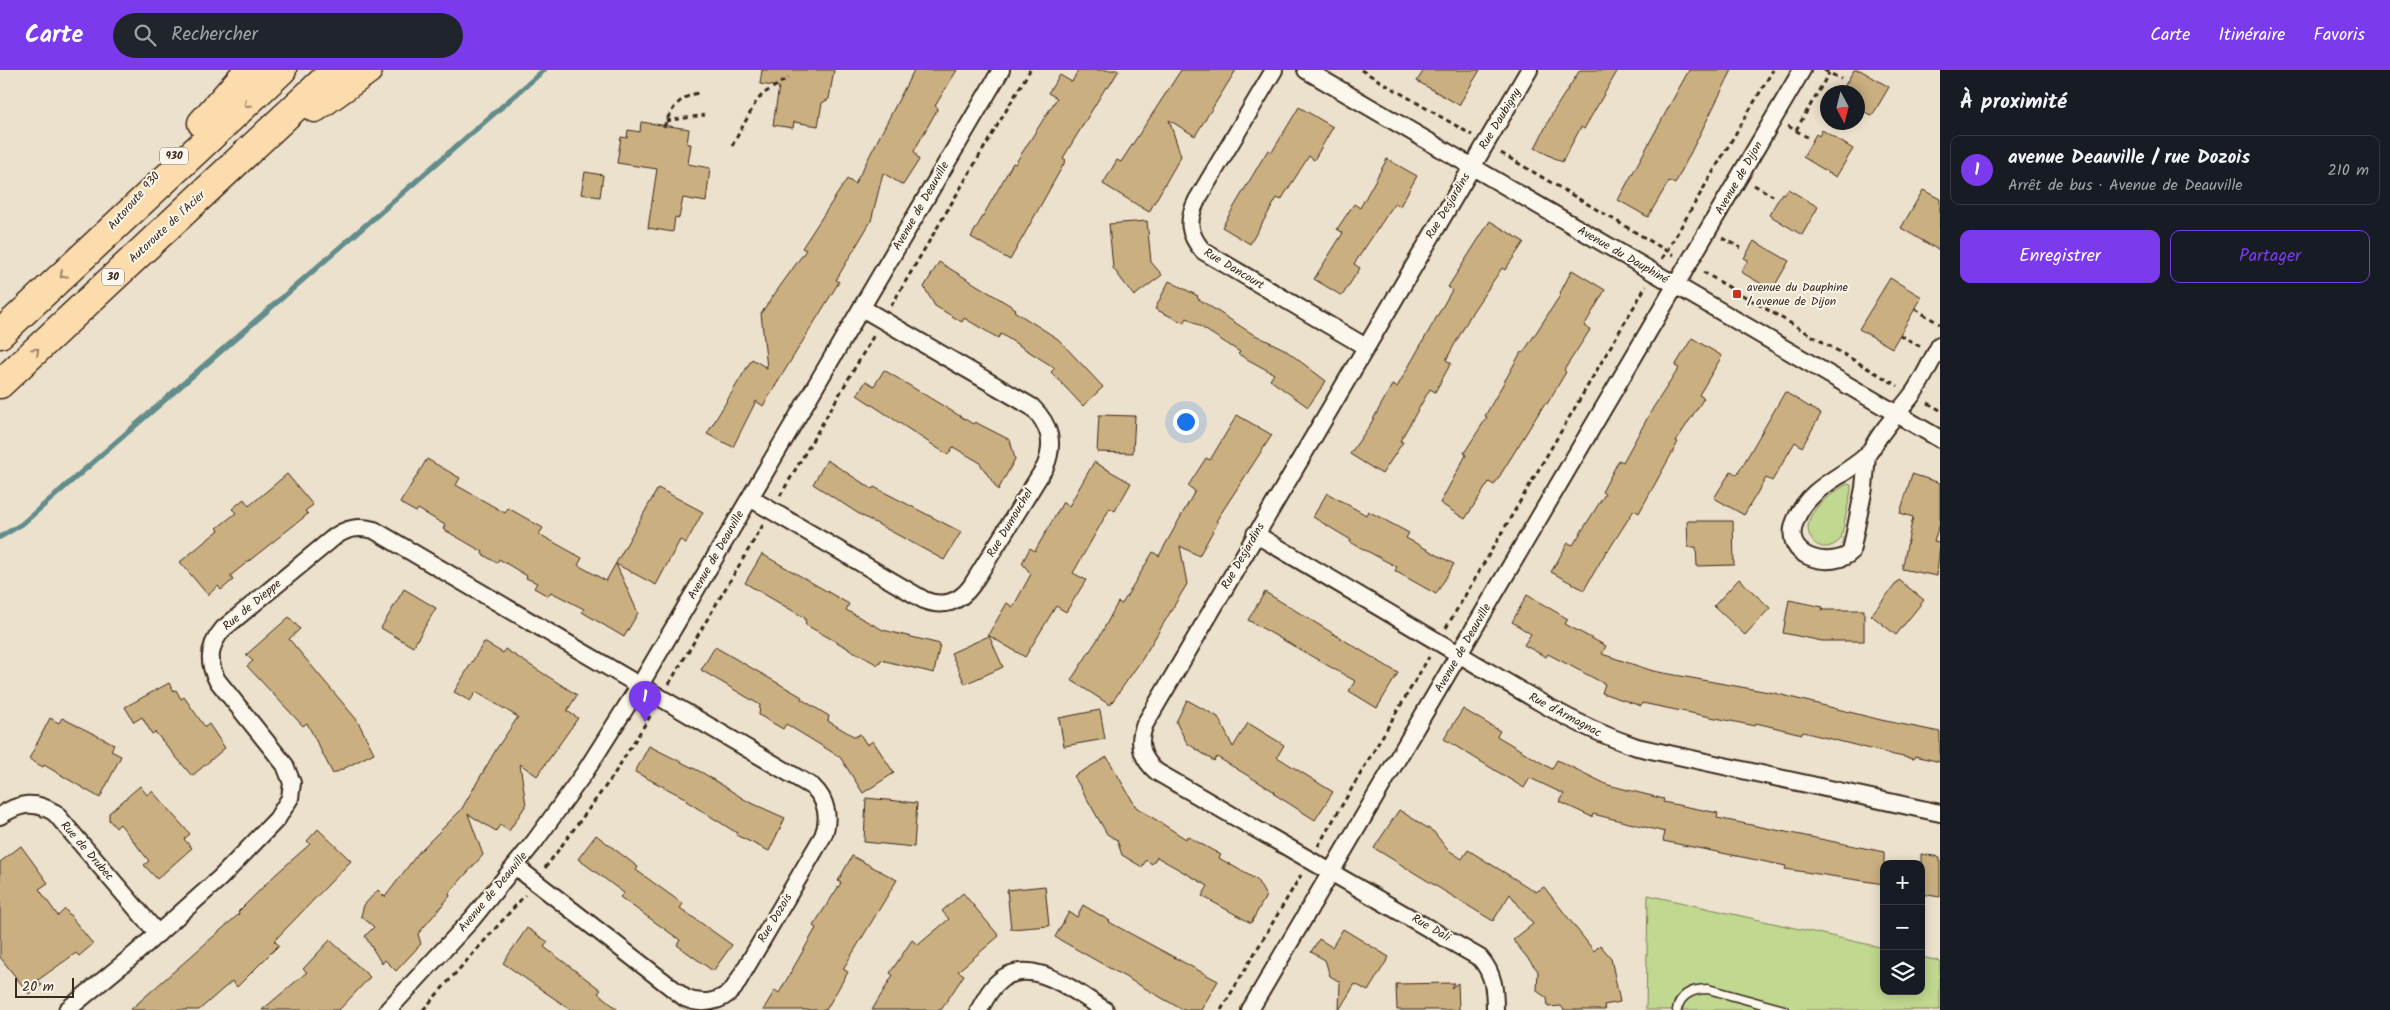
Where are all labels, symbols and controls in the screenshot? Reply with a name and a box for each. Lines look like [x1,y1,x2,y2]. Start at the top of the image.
search box [113,13,463,58]
text: Carte [25,16,83,55]
text: Rechercher [171,20,258,50]
icon: search [131,21,159,49]
text: Carte [2150,21,2190,50]
text: Itinéraire [2218,21,2285,50]
text: Favoris [2313,21,2365,50]
street label: Rue Daubigny [1474,84,1526,153]
north arrow [1820,85,1865,130]
text: À proximité [1960,86,2067,119]
one-way arrow [243,98,252,107]
street label: Avenue de Dijon [1710,138,1768,218]
text: avenue Deauville / rue Dozois [2008,143,2250,173]
road number: 930 [160,148,188,164]
street label: Avenue de Deauville [888,157,955,254]
text: 1 [1975,158,1979,183]
text: 210 m [2328,158,2369,183]
street label: Autoroute 930 [103,168,165,234]
street label: Rue Desjardins [1421,169,1475,243]
text: Arrêt de bus · Avenue de Deauville [2008,173,2243,198]
street label: Autoroute de l'Acier [124,186,210,268]
street label: Avenue du Dauphiné [1574,221,1673,289]
button: Enregistrer [1960,230,2160,283]
button: Partager [2170,230,2370,283]
street label: Rue Dancourt [1200,243,1268,295]
road number: 30 [102,268,124,286]
one-way arrow [60,269,69,278]
place label: avenue du Dauphine / avenue de Dijon [1747,278,1849,311]
marker: avenue du Dauphine / avenue de Dijon [1731,288,1743,300]
one-way arrow [30,348,39,357]
your location [1173,409,1199,435]
street label: Rue Dumouchel [982,485,1038,561]
street label: Avenue de Deauville [683,506,750,603]
street label: Rue Desjardins [1216,519,1270,593]
street label: Rue de Dieppe [218,574,286,635]
street label: Avenue de Deauville [1430,599,1497,696]
pin: 1 [629,681,661,722]
street label: Rue d'Armagnac [1525,688,1605,742]
street label: Rue de Drubec [56,817,118,885]
street label: Avenue de Deauville [454,847,533,936]
map controls [1880,860,1925,995]
button: + [1880,860,1925,905]
street label: Rue Dozois [753,890,797,946]
button: − [1880,905,1925,950]
street label: Rue Dali [1408,909,1455,947]
button: layers [1880,950,1925,995]
scale bar [15,975,74,998]
text: 20 m [22,976,54,998]

